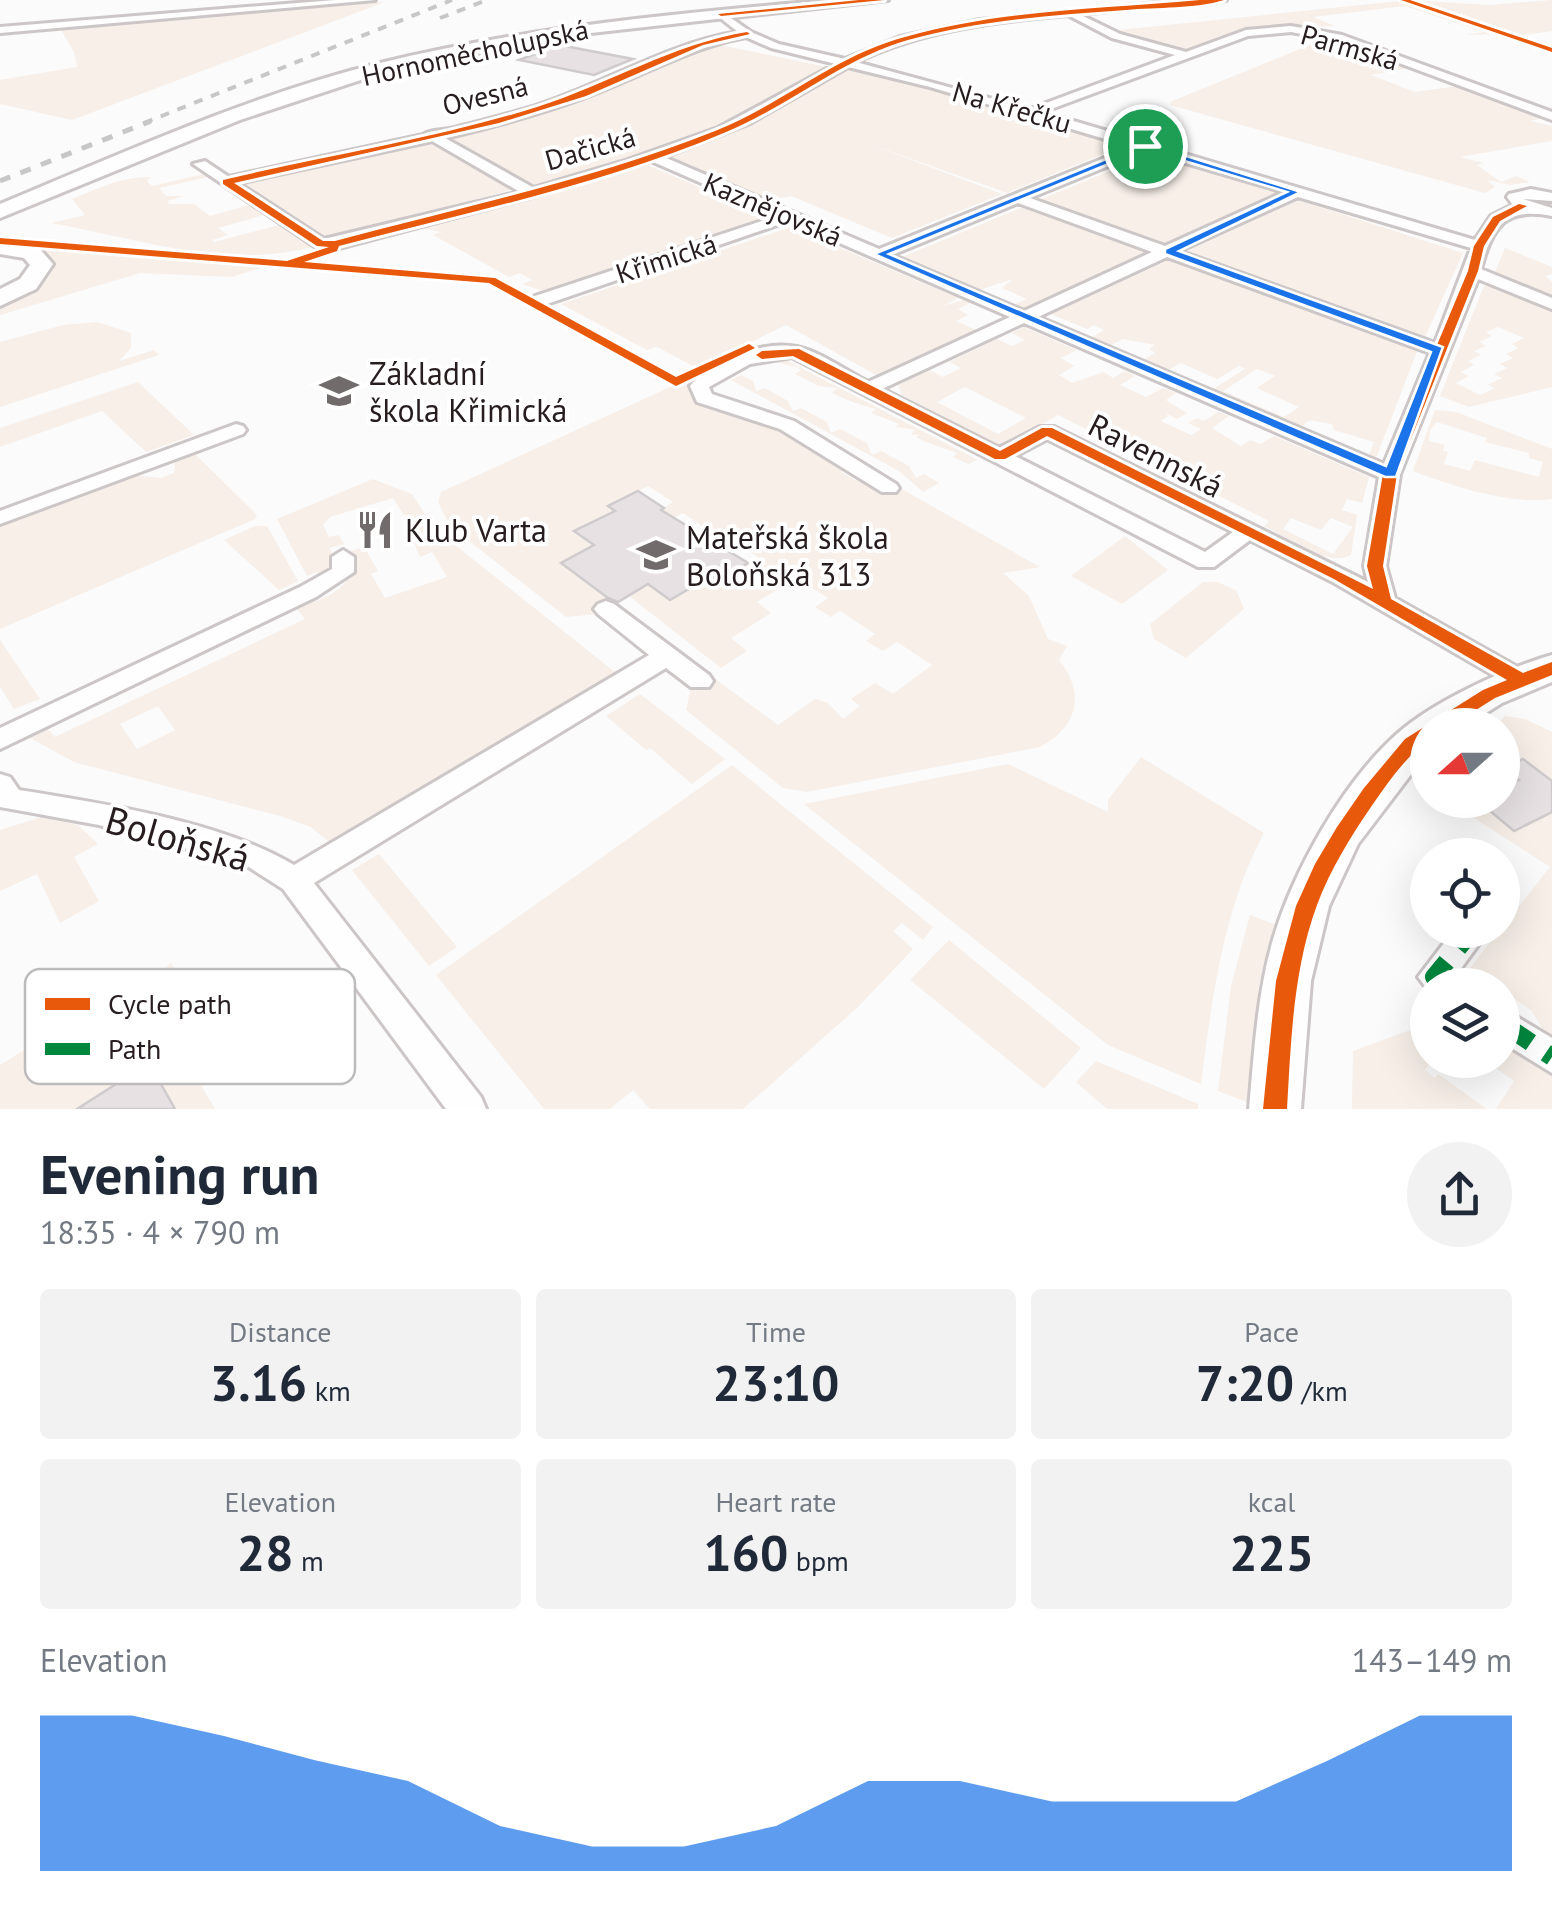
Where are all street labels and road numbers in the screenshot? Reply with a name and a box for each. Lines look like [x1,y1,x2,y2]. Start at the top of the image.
street label: Hornoměcholupská [358,10,592,94]
street label: Parmská [1297,15,1403,79]
street label: Ovesná [438,67,532,123]
street label: Na Křečku [948,72,1076,142]
street label: Dačická [541,118,639,178]
street label: Kaznějovská [698,163,848,255]
street label: Křimická [611,224,721,292]
street label: Ravennská [1082,403,1230,507]
street label: Boloňská [100,794,256,882]

